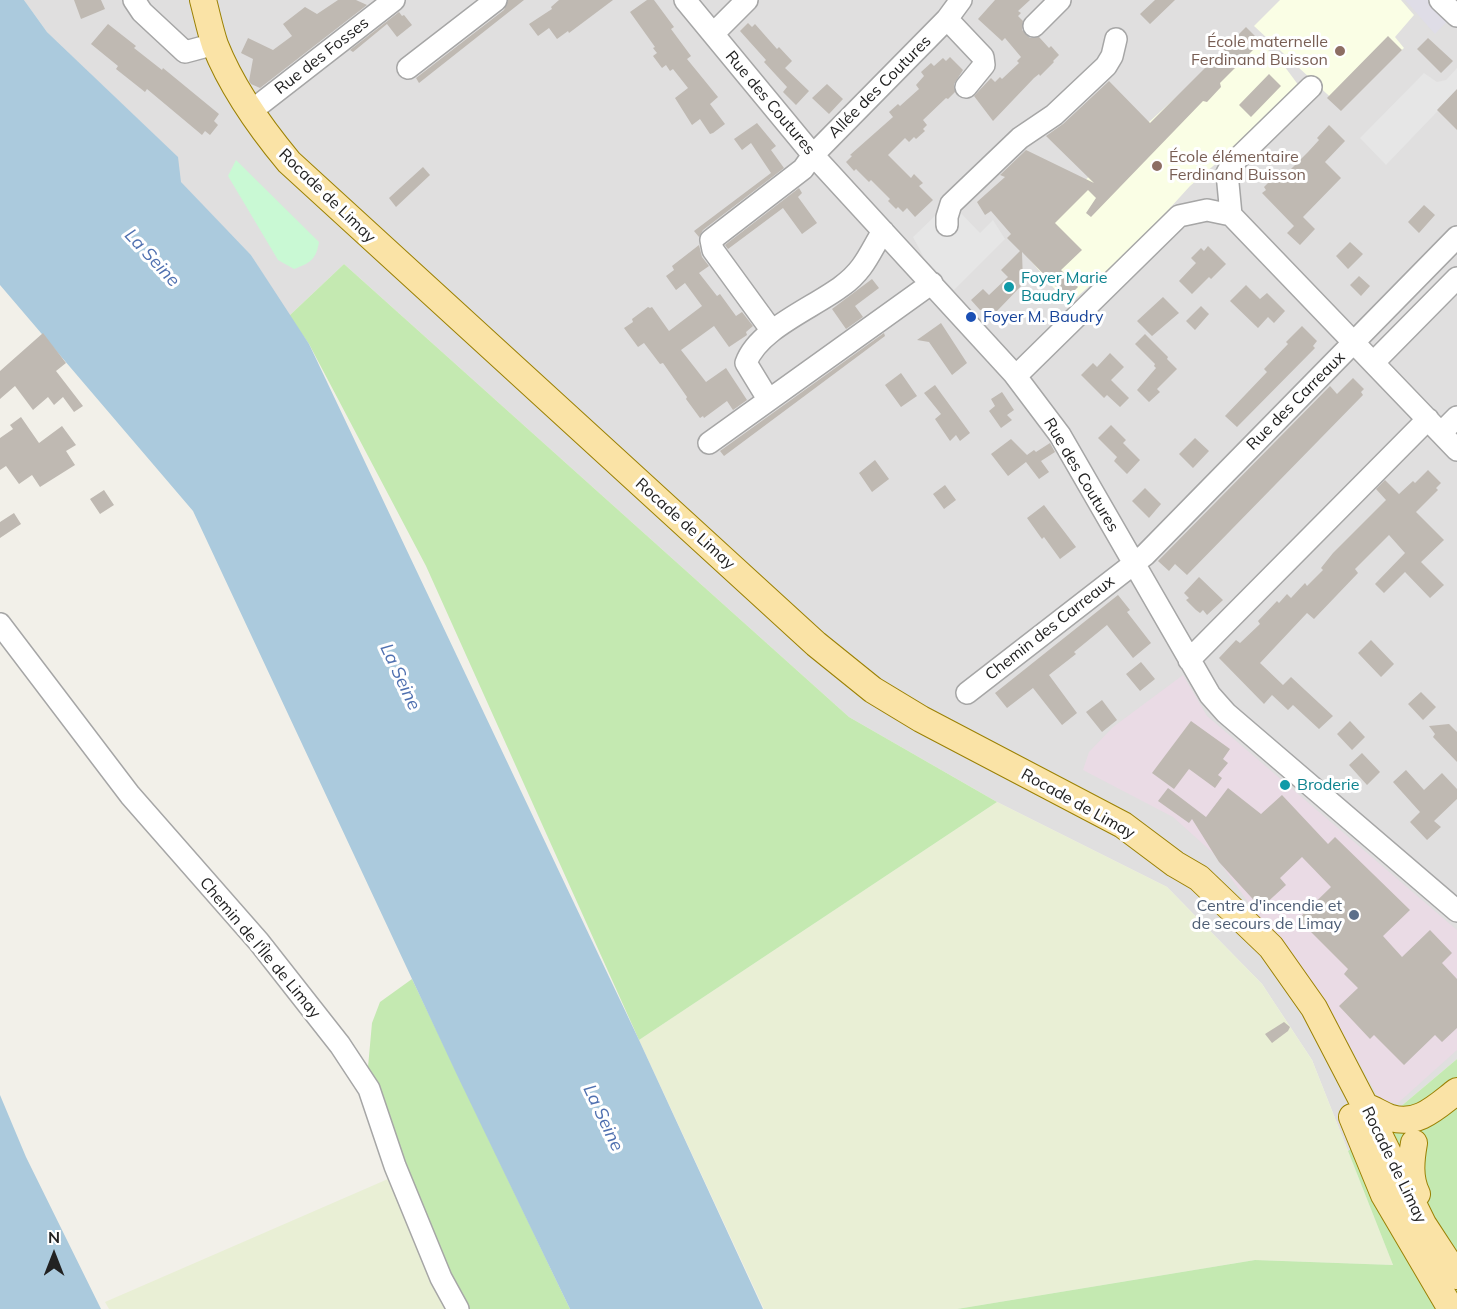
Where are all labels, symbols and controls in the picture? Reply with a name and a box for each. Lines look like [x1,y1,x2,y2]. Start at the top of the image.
street label: Rue des Fosses [271,13,373,99]
street label: Allée des Coutures [825,32,935,142]
place label: École maternelle Ferdinand Buisson [1191,32,1328,70]
marker: École maternelle Ferdinand Buisson [1333,44,1347,58]
street label: Rue des Coutures [721,47,819,159]
street label: Rocade de Limay [275,145,379,247]
place label: École élémentaire Ferdinand Buisson [1169,147,1306,185]
marker: École élémentaire Ferdinand Buisson [1150,159,1164,173]
water label: La Seine [120,225,184,291]
place label: Foyer Marie Baudry [1021,268,1107,306]
marker: Foyer Marie Baudry [1002,280,1016,294]
place label: Foyer M. Baudry [983,307,1103,327]
marker: Foyer M. Baudry [964,310,978,324]
street label: Rue des Carreaux [1243,348,1349,454]
street label: Rue des Coutures [1039,415,1123,535]
street label: Rocade de Limay [631,474,739,574]
street label: Chemin des Carreaux [982,572,1118,684]
water label: La Seine [375,640,425,714]
street label: Rocade de Limay [1018,765,1138,843]
place label: Broderie [1297,775,1359,795]
marker: Broderie [1278,778,1292,792]
street label: Chemin de l'Île de Limay [195,874,325,1022]
place label: Centre d'incendie et de secours de Limay [1192,896,1342,934]
marker: Centre d'incendie et de secours de Limay [1347,908,1361,922]
water label: La Seine [578,1081,628,1155]
street label: Rocade de Limay [1358,1104,1430,1226]
north arrow [24,1225,84,1285]
text: N [48,1227,60,1247]

